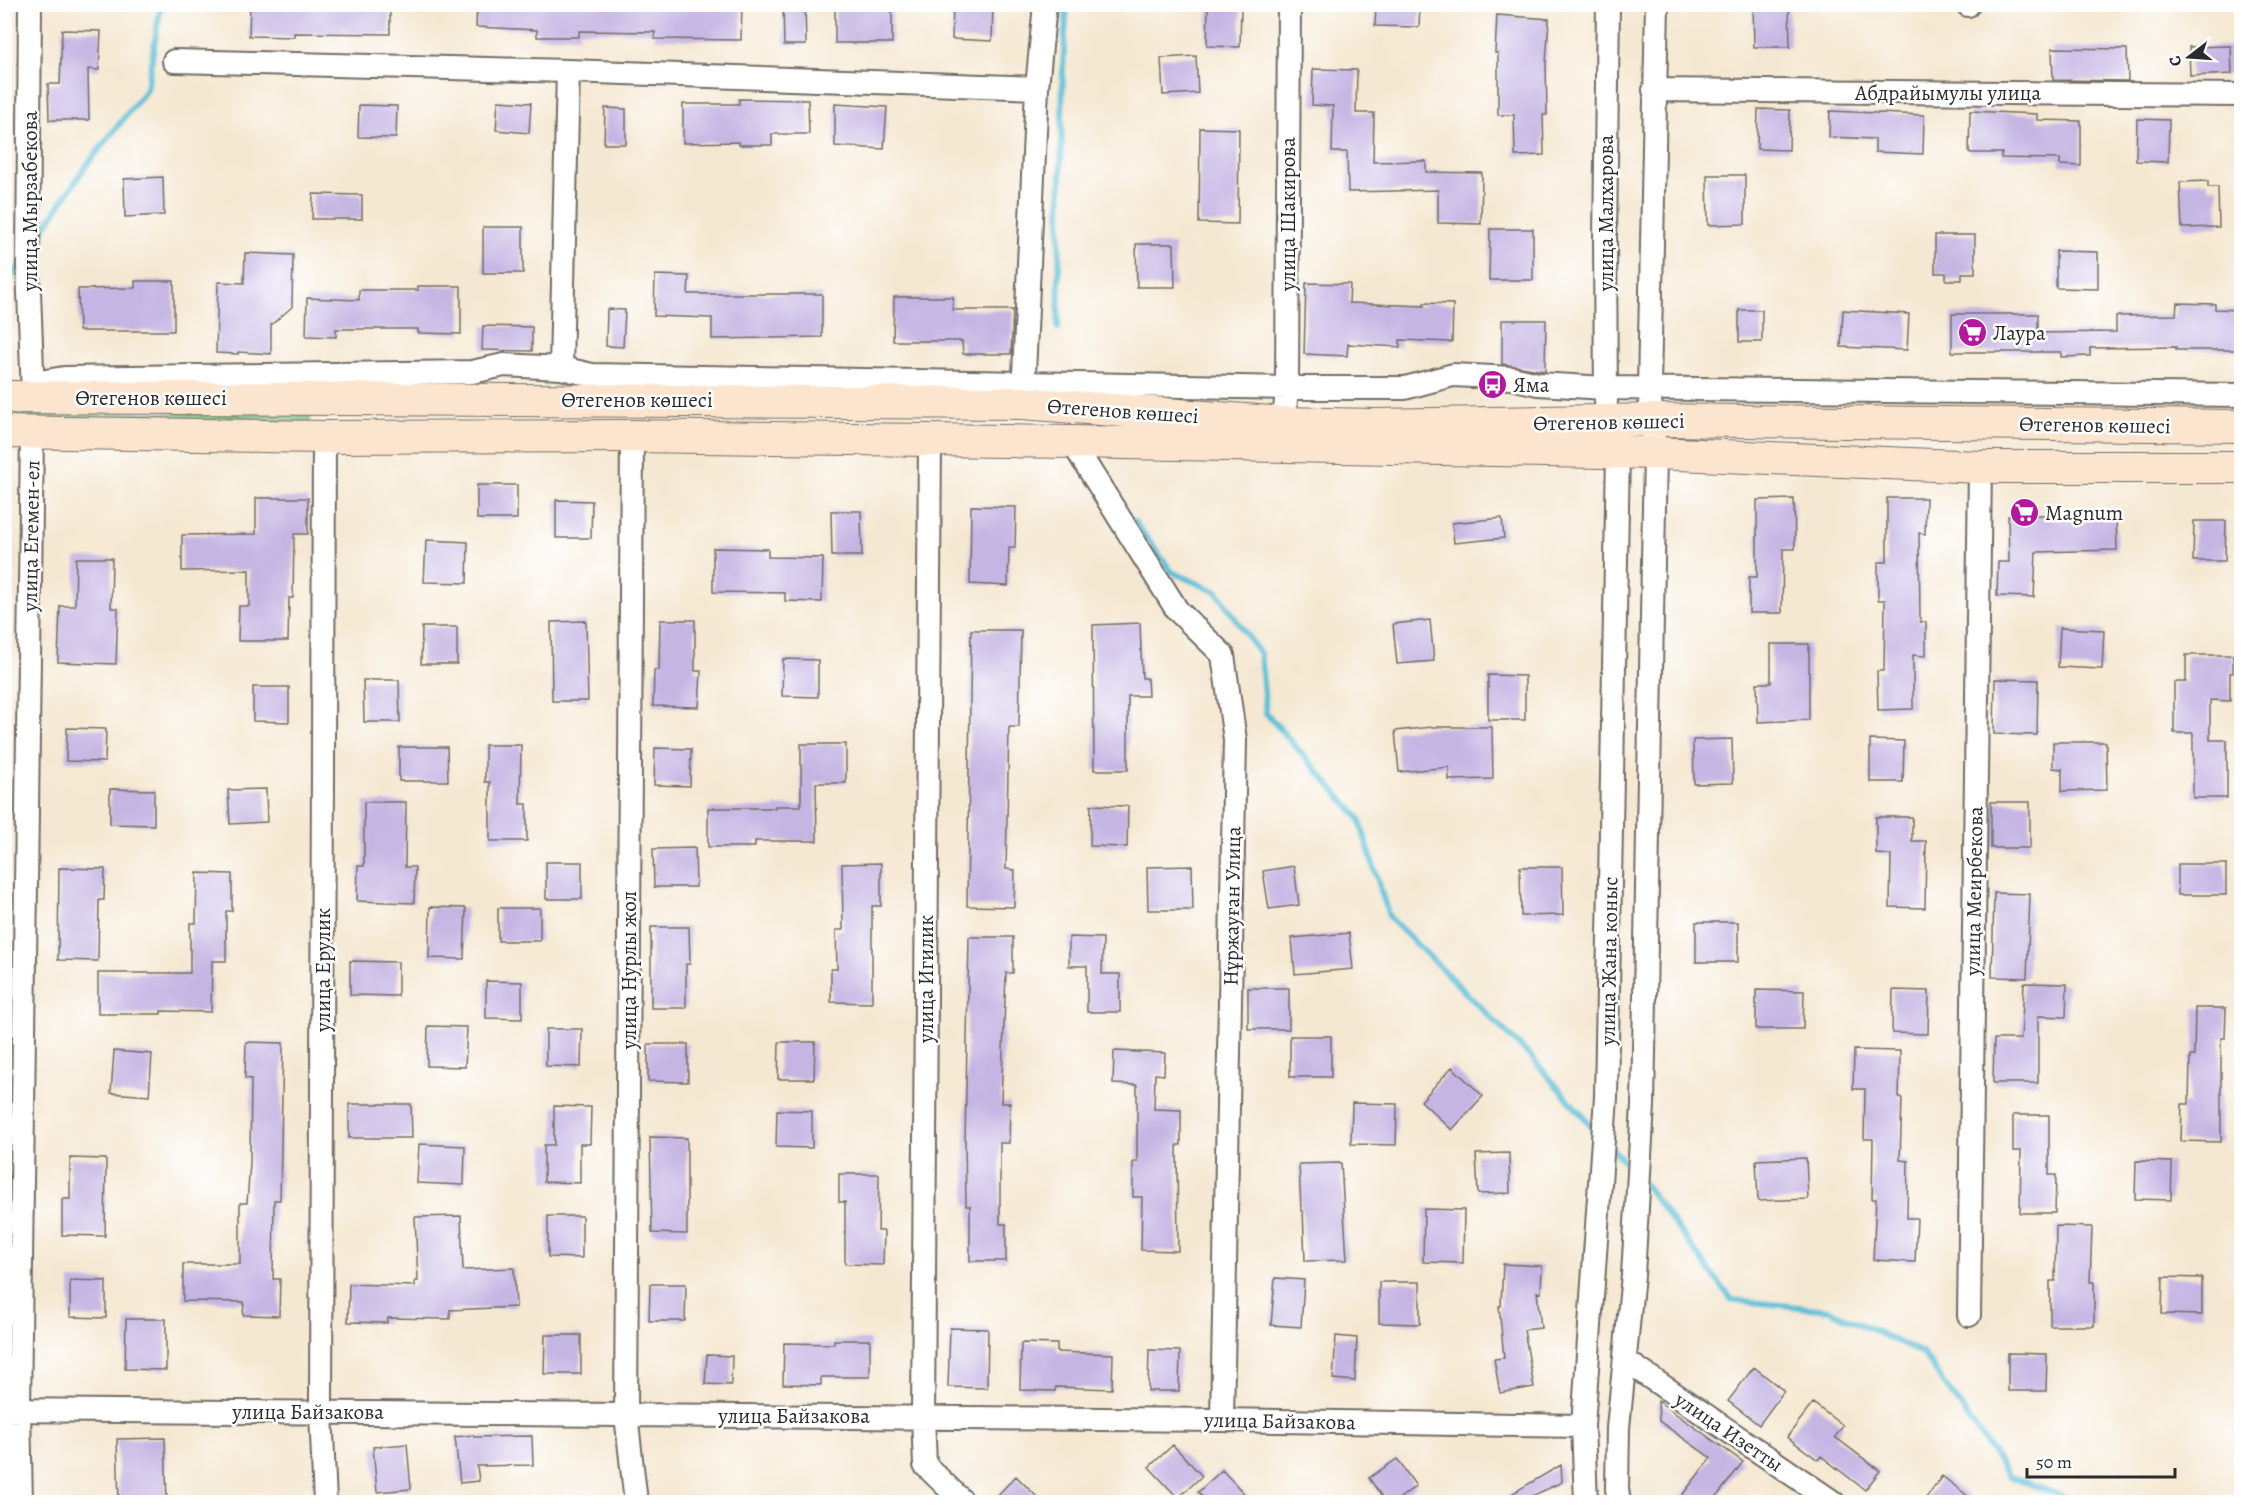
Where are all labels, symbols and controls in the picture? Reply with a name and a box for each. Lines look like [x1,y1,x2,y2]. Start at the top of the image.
north arrow [2159,27,2219,87]
text: С [2164,53,2188,69]
street label: Абдрайымулы улица [1854,79,2041,107]
street label: улица Мырзабекова [16,110,44,292]
street label: улица Малхарова [1592,135,1620,292]
street label: улица Шакирова [1274,137,1302,292]
supermarket icon: Лаура [1956,317,1988,349]
place label: Лаура [1993,319,2046,347]
bus stop icon: Яма [1476,369,1508,401]
place label: Яма [1513,371,1550,399]
street label: Өтегенов көшесі [75,384,227,412]
street label: Өтегенов көшесі [561,386,713,414]
street label: Өтегенов көшесі [1046,392,1200,430]
street label: Өтегенов көшесі [1533,407,1685,437]
street label: Өтегенов көшесі [2019,410,2171,440]
street label: улица Егемен-ел [16,460,46,613]
supermarket icon: Magnum [2008,497,2040,529]
place label: Magnum [2045,499,2123,527]
street label: улица Меирбекова [1959,806,1989,977]
street label: Нұржауған Улица [1217,826,1247,986]
street label: улица Жана коныс [1594,876,1624,1047]
street label: улица Нурлы жол [615,891,643,1050]
street label: улица Ерулик [309,908,337,1033]
street label: улица Игилик [912,915,940,1044]
street label: улица Изетты [1669,1385,1789,1479]
street label: улица Байзакова [231,1398,384,1426]
street label: улица Байзакова [717,1402,870,1430]
street label: улица Байзакова [1203,1406,1356,1436]
scale bar [2027,1441,2176,1479]
text: 50 m [2036,1450,2072,1474]

